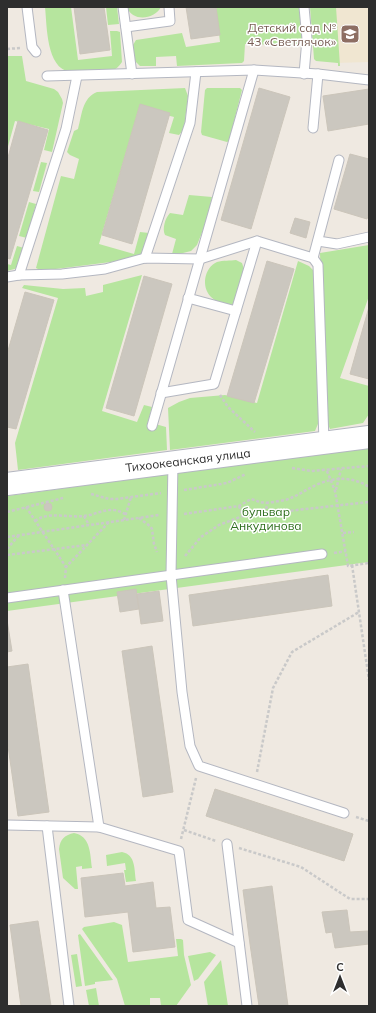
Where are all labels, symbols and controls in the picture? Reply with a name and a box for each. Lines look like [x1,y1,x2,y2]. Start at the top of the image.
place label: Детский сад № 43 «Светлячок» [247,20,337,49]
school or university icon: Детский сад № 43 «Светлячок» [339,23,361,45]
street label: Тихоокеанская улица [125,445,251,475]
park label: бульвар Анкудинова [230,504,302,533]
north arrow [320,957,360,997]
text: С [336,960,344,974]

